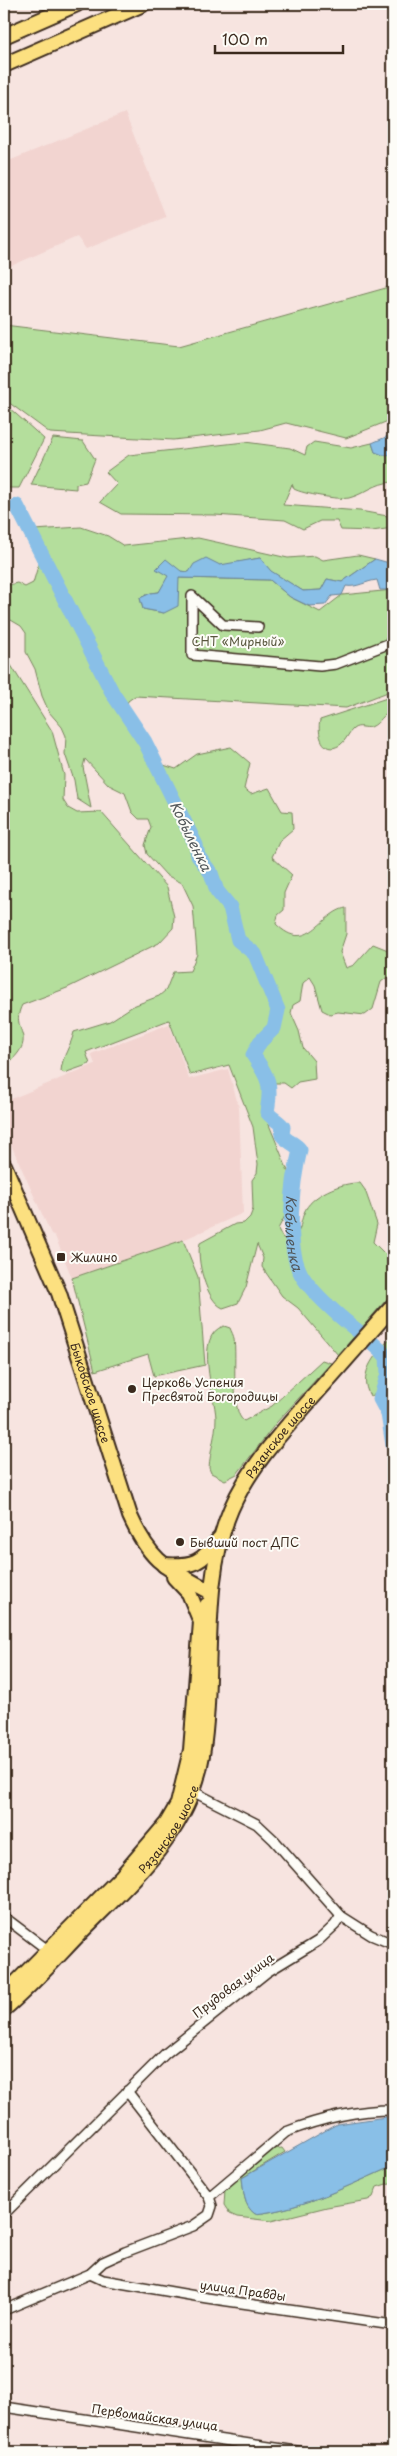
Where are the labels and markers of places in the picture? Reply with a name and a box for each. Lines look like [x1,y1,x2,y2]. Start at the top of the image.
place label: Жилино [70,1248,118,1266]
marker: Жилино [55,1251,67,1263]
place label: Церковь Успения Пресвятой Богородицы [142,1373,278,1405]
marker: Церковь Успения Пресвятой Богородицы [126,1383,138,1395]
place label: Бывший пост ДПС [190,1533,299,1551]
marker: Бывший пост ДПС [174,1536,186,1548]

